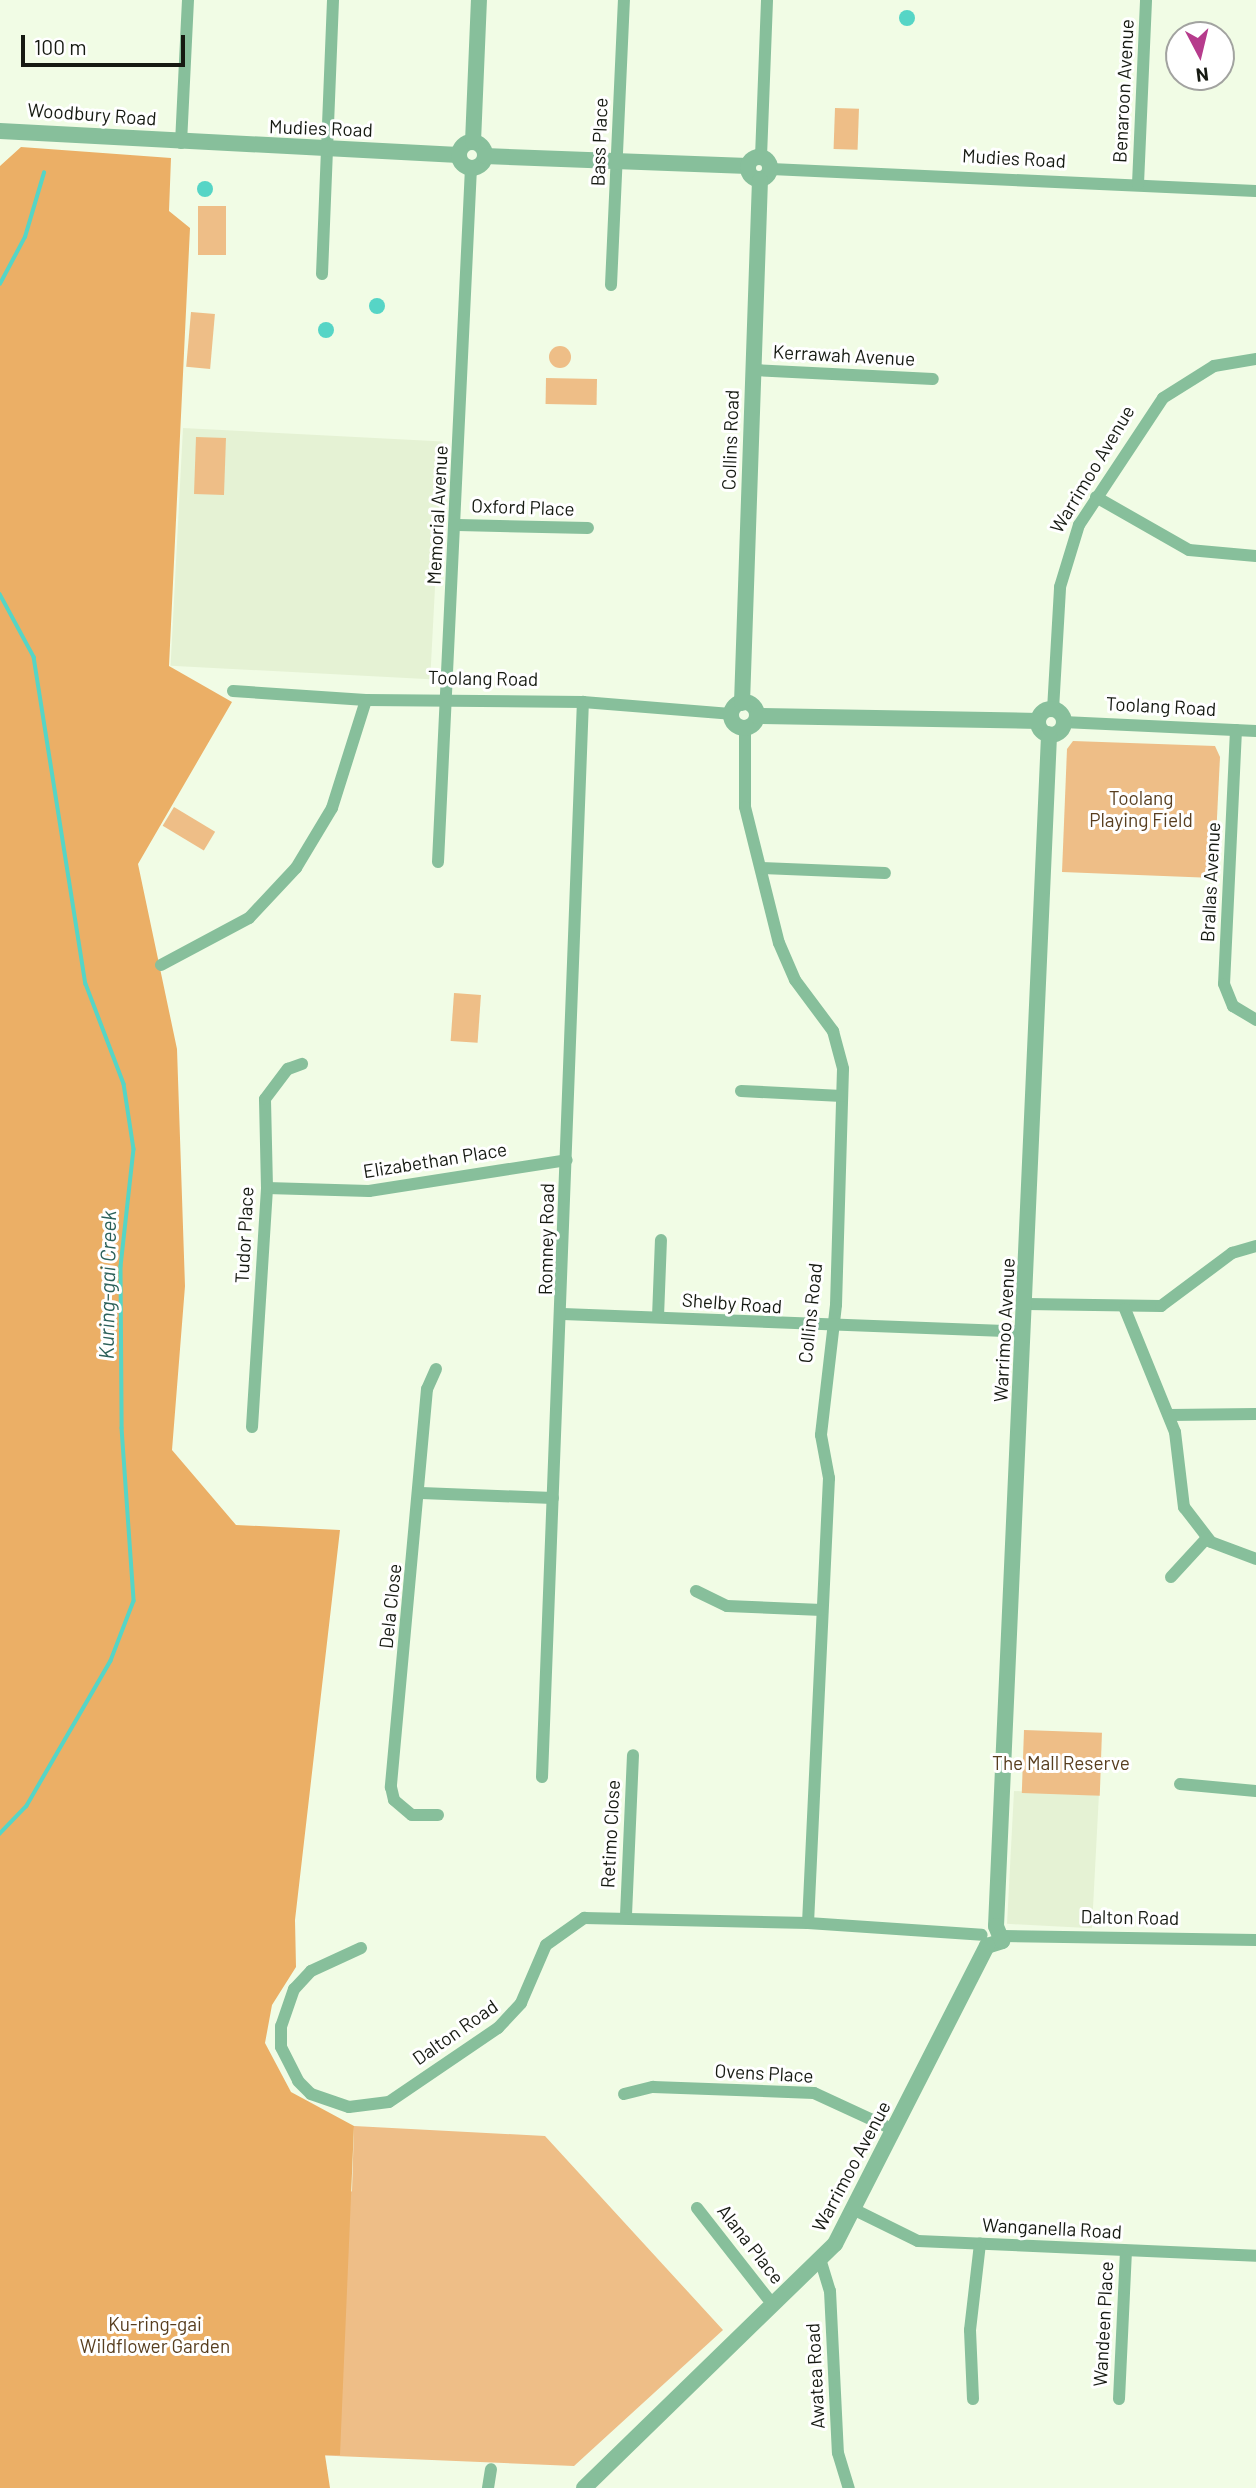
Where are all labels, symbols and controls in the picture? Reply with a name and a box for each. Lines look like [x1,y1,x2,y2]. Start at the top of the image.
street label: Benaroon Avenue [1108,19,1138,163]
scale bar [24,21,189,65]
north arrow [1165,21,1235,91]
text: 100 m [34,34,87,59]
text: N [1195,63,1210,88]
street label: Bass Place [586,97,612,187]
street label: Woodbury Road [27,98,157,130]
street label: Mudies Road [269,115,373,141]
street label: Mudies Road [962,144,1066,172]
street label: Kerrawah Avenue [772,340,916,370]
street label: Collins Road [717,389,743,491]
street label: Warrimoo Avenue [1045,401,1139,537]
street label: Memorial Avenue [422,445,452,585]
street label: Oxford Place [471,494,575,520]
street label: Toolang Road [428,666,538,690]
street label: Toolang Road [1105,692,1217,720]
park label: Toolang Playing Field [1089,787,1193,831]
street label: Brallas Avenue [1195,821,1225,943]
street label: Elizabethan Place [361,1137,509,1183]
street label: Romney Road [534,1183,558,1295]
street label: Tudor Place [230,1186,258,1284]
water label: Kuring-gai Creek [93,1210,121,1360]
street label: Warrimoo Avenue [989,1257,1019,1403]
street label: Collins Road [793,1262,827,1364]
street label: Shelby Road [681,1288,783,1318]
street label: Dela Close [374,1562,406,1650]
park label: The Mall Reserve [992,1752,1130,1774]
street label: Retimo Close [596,1779,624,1889]
street label: Dalton Road [1080,1905,1180,1929]
street label: Dalton Road [408,1994,502,2070]
street label: Ovens Place [714,2059,814,2087]
street label: Warrimoo Avenue [807,2097,895,2235]
street label: Alana Place [713,2200,789,2288]
street label: Wanganella Road [981,2213,1123,2243]
street label: Wandeen Place [1088,2261,1118,2387]
park label: Ku-ring-gai Wildflower Garden [80,2313,230,2357]
street label: Awatea Road [801,2322,829,2430]

